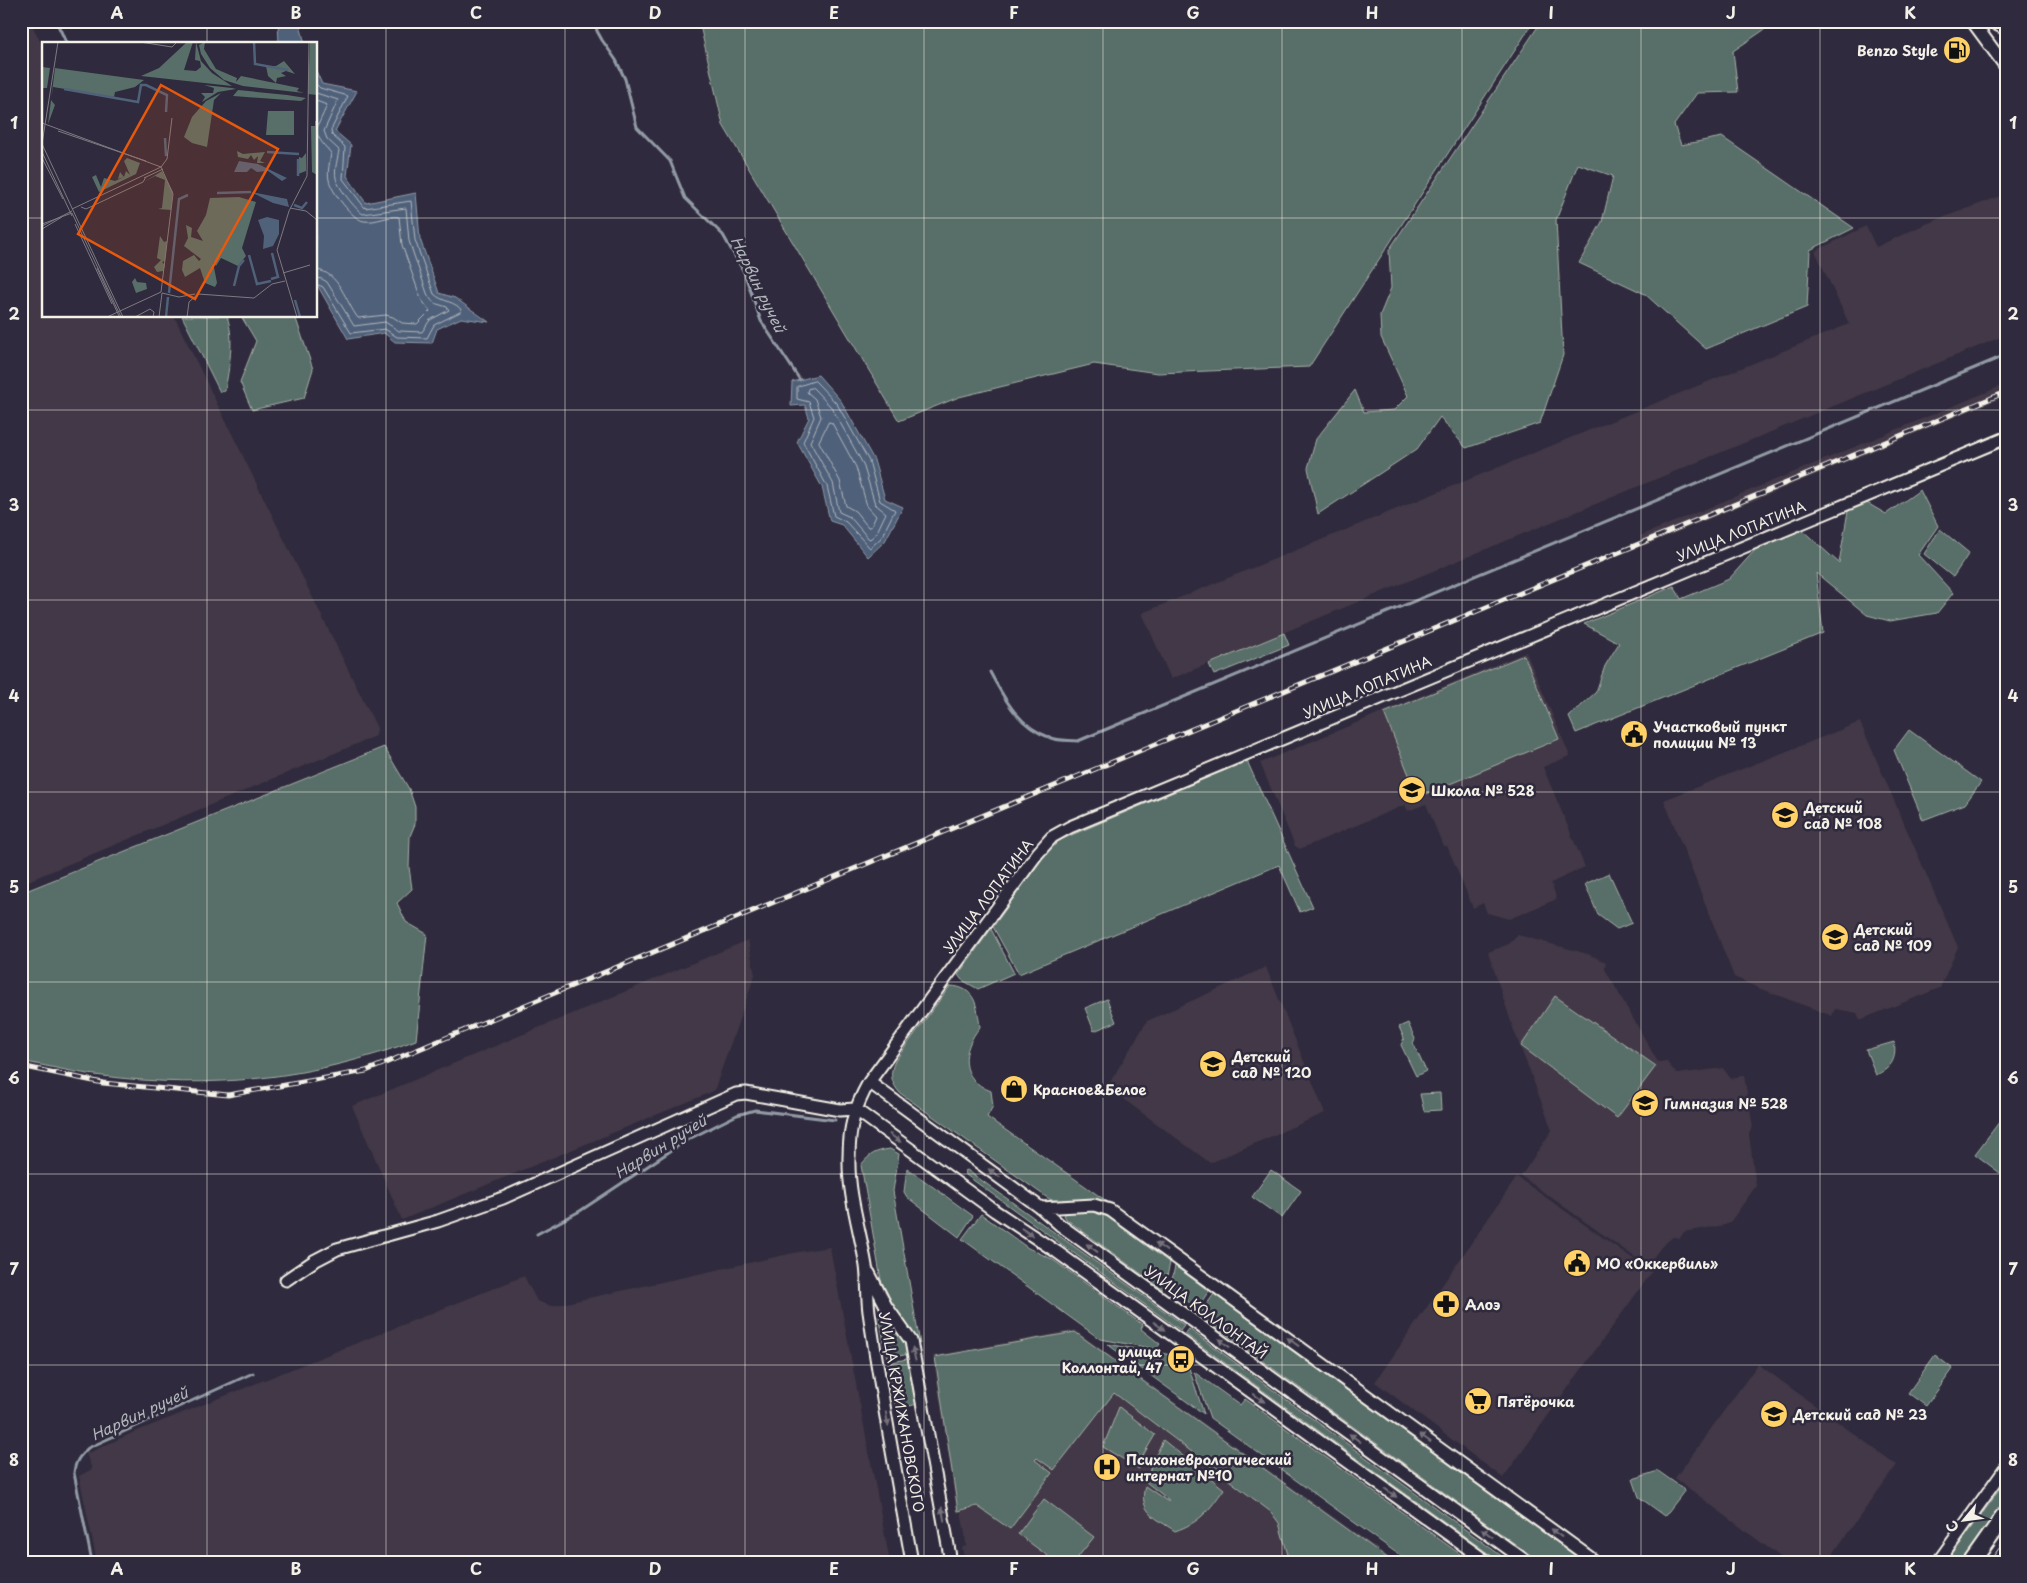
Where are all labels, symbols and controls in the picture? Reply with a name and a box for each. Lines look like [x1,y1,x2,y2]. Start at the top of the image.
text: A [111,0,124,24]
text: B [291,0,302,24]
text: C [470,0,482,24]
text: D [649,0,661,24]
text: E [829,0,839,24]
text: F [1009,0,1019,24]
text: G [1186,0,1200,24]
text: H [1366,0,1378,24]
text: I [1548,0,1554,24]
text: J [1726,0,1736,24]
text: K [1904,0,1916,24]
fuel station icon: Benzo Style [1942,35,1972,65]
place label: Benzo Style [1857,40,1938,61]
inset map [42,42,318,318]
text: 1 [10,110,18,134]
text: 1 [2009,110,2017,134]
water label: Нарвин ручей [726,232,793,338]
text: 2 [8,301,20,325]
text: 2 [2007,301,2019,325]
text: 3 [9,492,19,516]
text: 3 [2008,492,2018,516]
street label: УЛИЦА ЛОПАТИНА [1673,495,1809,567]
street label: УЛИЦА ЛОПАТИНА [1299,650,1435,724]
text: 4 [9,683,20,707]
text: 4 [2008,683,2019,707]
place label: Участковый пункт полиции № 13 [1653,716,1788,753]
public building icon: Участковый пункт полиции № 13 [1619,719,1649,749]
school or university icon: Школа № 528 [1397,775,1427,805]
place label: Школа № 528 [1431,780,1535,801]
place label: Детский сад № 108 [1803,797,1882,834]
school or university icon: Детский сад № 108 [1770,800,1800,830]
street label: УЛИЦА ЛОПАТИНА [938,834,1038,957]
text: 5 [9,874,19,898]
text: 5 [2008,874,2018,898]
place label: Детский сад № 109 [1853,919,1932,956]
school or university icon: Детский сад № 109 [1820,922,1850,952]
place label: Детский сад № 120 [1231,1046,1311,1083]
school or university icon: Детский сад № 120 [1198,1049,1228,1079]
text: 6 [8,1065,20,1089]
text: 6 [2007,1065,2019,1089]
shop icon: Красное&Белое [999,1074,1029,1104]
place label: Красное&Белое [1033,1079,1147,1100]
school or university icon: Гимназия № 528 [1630,1088,1660,1118]
place label: Гимназия № 528 [1664,1093,1788,1114]
water label: Нарвин ручей [609,1107,712,1184]
one-way arrow [888,1132,901,1142]
one-way arrow [988,1168,1001,1179]
one-way arrow [1020,1227,1034,1236]
one-way arrow [1154,1242,1168,1252]
one-way arrow [1086,1243,1099,1253]
public building icon: МО «Оккервиль» [1562,1248,1592,1278]
place label: МО «Оккервиль» [1596,1253,1719,1274]
text: 7 [9,1256,19,1280]
text: 7 [2008,1256,2018,1280]
street label: УЛИЦА КОЛЛОНТАЙ [1140,1260,1272,1364]
pharmacy icon: Алоэ [1431,1289,1461,1319]
place label: Алоэ [1465,1294,1500,1315]
street label: УЛИЦА КРЖИЖАНОВСКОГО [874,1310,930,1514]
one-way arrow [1152,1321,1166,1331]
one-way arrow [1287,1337,1300,1348]
one-way arrow [1217,1338,1230,1348]
place label: улица Коллонтай, 47 [1062,1341,1163,1378]
bus stop icon: улица Коллонтай, 47 [1166,1344,1196,1374]
one-way arrow [910,1346,918,1361]
water label: Нарвин ручей [87,1379,193,1446]
supermarket icon: Пятёрочка [1463,1386,1493,1416]
place label: Пятёрочка [1497,1391,1575,1412]
one-way arrow [1252,1393,1266,1403]
school or university icon: Детский сад № 23 [1759,1399,1789,1429]
place label: Детский сад № 23 [1792,1404,1927,1425]
one-way arrow [884,1411,892,1427]
one-way arrow [1348,1433,1362,1443]
one-way arrow [1418,1433,1431,1443]
text: 8 [9,1447,19,1471]
text: 8 [2008,1447,2018,1471]
place label: Психоневрологический интернат №10 [1126,1449,1292,1486]
hospital icon: Психоневрологический интернат №10 [1092,1452,1122,1482]
one-way arrow [1384,1488,1398,1498]
north arrow [1940,1496,1990,1546]
one-way arrow [938,1505,946,1521]
text: С [1940,1517,1964,1536]
one-way arrow [1480,1528,1494,1538]
one-way arrow [1549,1528,1563,1538]
text: A [111,1556,124,1580]
text: B [291,1556,302,1580]
text: C [470,1556,482,1580]
text: D [649,1556,661,1580]
text: E [829,1556,839,1580]
text: F [1009,1556,1019,1580]
text: G [1186,1556,1200,1580]
text: H [1366,1556,1378,1580]
text: I [1548,1556,1554,1580]
text: J [1726,1556,1736,1580]
text: K [1904,1556,1916,1580]

